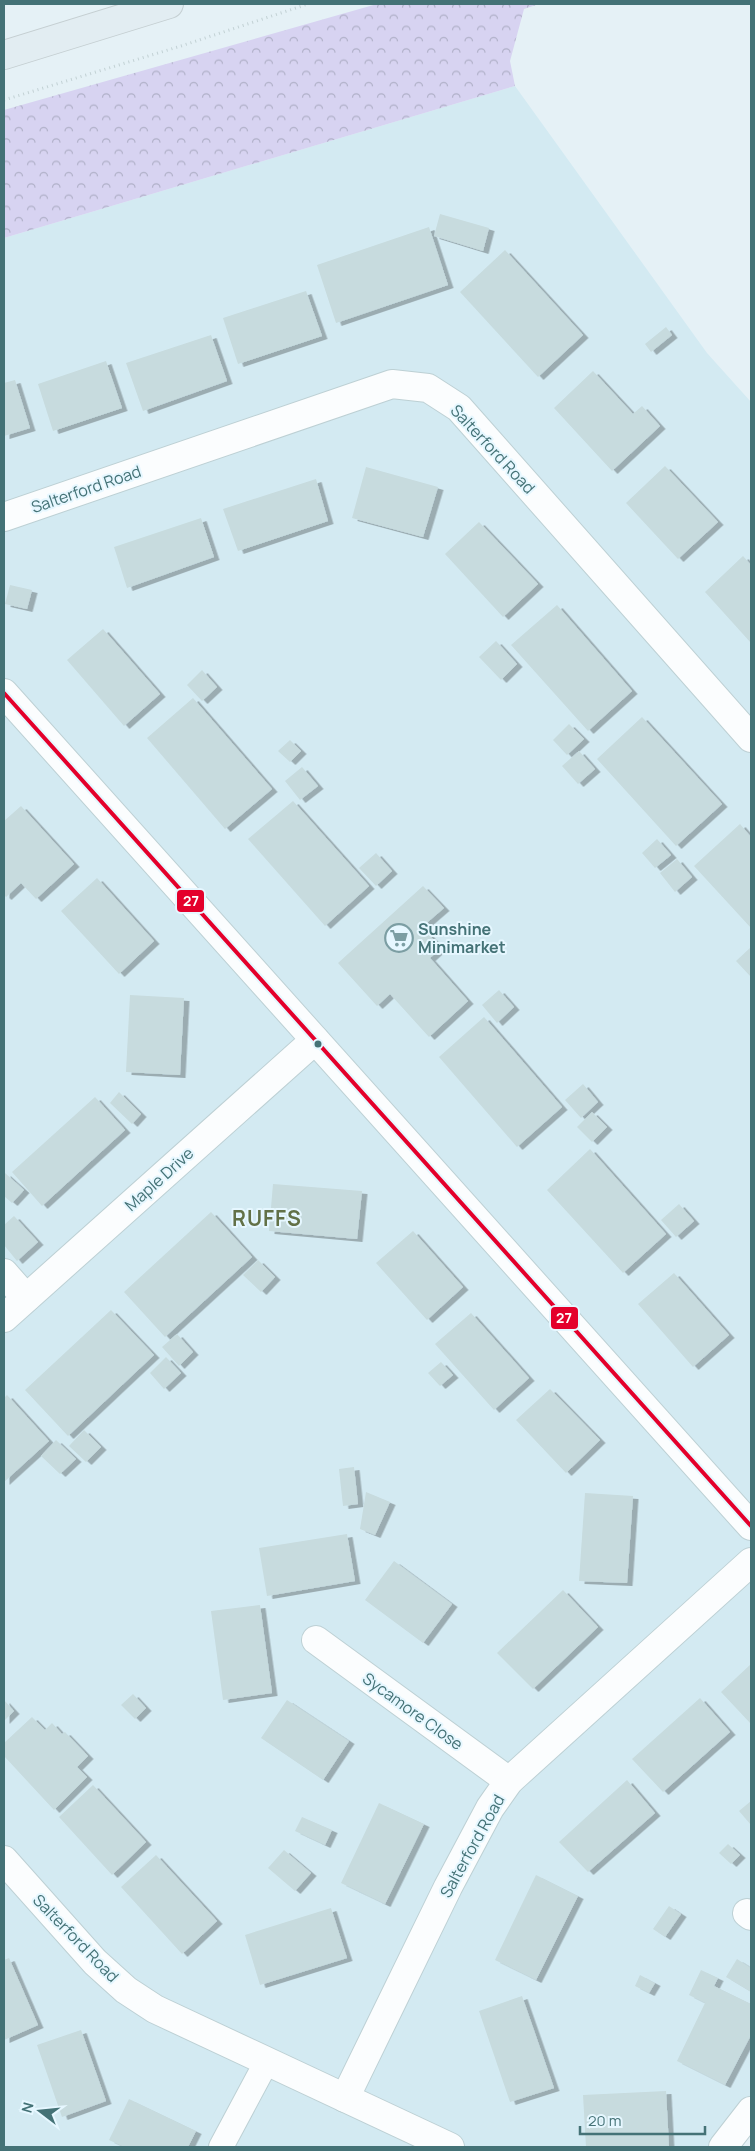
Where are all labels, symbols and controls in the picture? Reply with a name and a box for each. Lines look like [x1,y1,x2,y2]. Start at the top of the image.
street label: Salterford Road [446,400,540,498]
street label: Salterford Road [28,460,144,518]
line badge: 27 [176,889,205,913]
text: 27 [183,891,199,910]
place label: Sunshine Minimarket [418,918,506,958]
supermarket icon: Sunshine Minimarket [384,923,414,953]
unlabelled marker [313,1039,323,1049]
street label: Maple Drive [120,1142,198,1216]
district label: RUFFS [232,1204,302,1232]
line badge: 27 [550,1306,579,1330]
text: 27 [556,1308,572,1327]
street label: Sycamore Close [358,1667,468,1755]
street label: Salterford Road [435,1790,509,1902]
street label: Salterford Road [28,1889,124,1987]
north arrow [15,2086,65,2136]
text: N [17,2100,38,2115]
scale bar [580,2104,705,2136]
text: 20 m [588,2110,621,2131]

